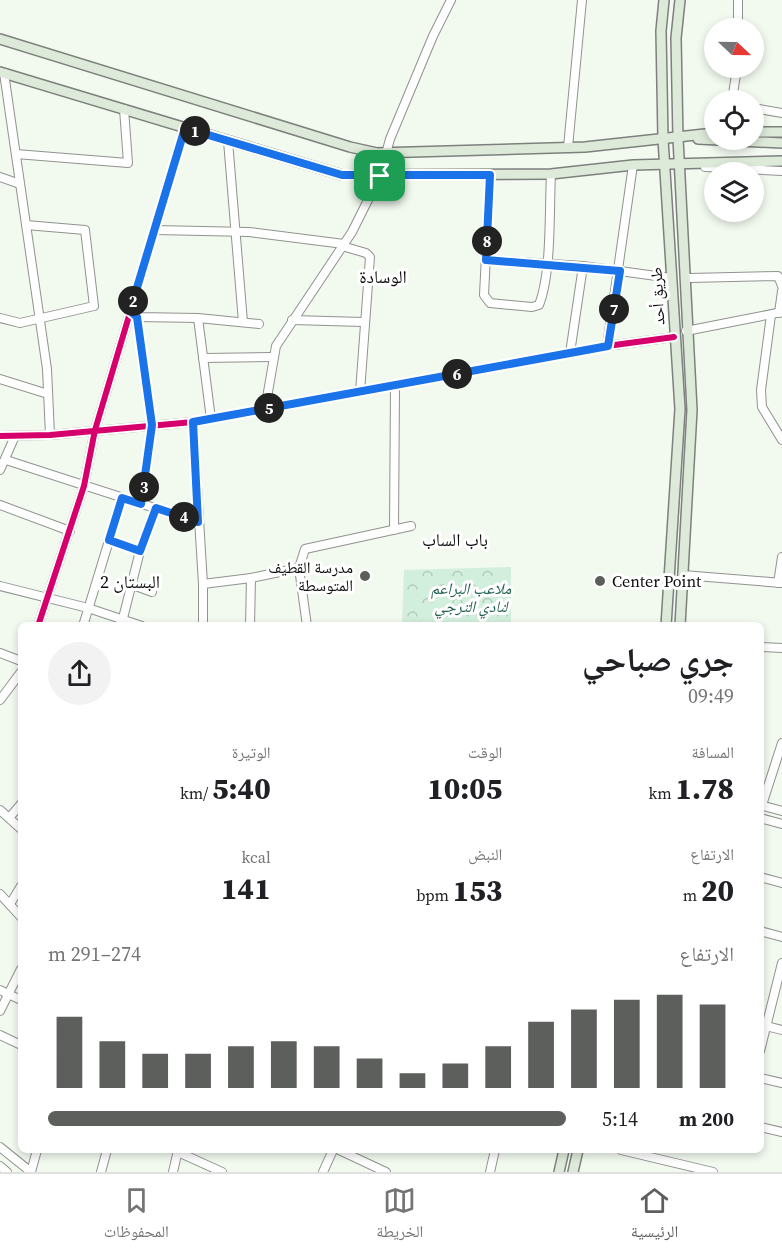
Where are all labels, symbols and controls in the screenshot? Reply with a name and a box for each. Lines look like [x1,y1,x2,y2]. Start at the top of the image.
north arrow [704,18,764,78]
map controls [704,18,764,222]
button: locate [704,90,764,150]
pin: 1 [180,116,210,146]
text: 1 [191,120,199,142]
pin [354,150,405,201]
icon: arrive [363,159,396,192]
button: layers [704,162,764,222]
pin: 8 [472,226,502,256]
text: 8 [483,230,491,252]
district label: الوسادة [359,264,407,289]
street label: طريق أحد [644,266,670,326]
pin: 2 [118,286,148,316]
text: 2 [129,290,137,312]
pin: 7 [599,294,629,324]
text: 7 [610,298,618,320]
pin: 6 [442,359,472,389]
text: 6 [453,363,461,385]
pin: 5 [254,393,284,423]
text: 5 [265,397,273,419]
pin: 3 [129,472,159,502]
text: 3 [140,476,148,498]
pin: 4 [169,502,199,532]
text: 4 [180,506,188,528]
district label: باب الساب [422,527,488,552]
place label: مدرسة القطيف المتوسطة [268,556,353,596]
district label: البستان 2 [100,569,160,594]
marker: مدرسة القطيف المتوسطة [358,569,372,583]
place label: Center Point [612,570,702,592]
marker: Center Point [593,574,607,588]
park label: ملاعب البراعم لنادي الترجي [431,577,512,619]
text: جري صباحي [582,637,734,682]
button: share [48,642,111,705]
text: 09:49 [688,682,734,710]
text: الوتيرة [232,741,271,763]
text: الوقت [468,741,502,763]
text: المسافة [692,741,734,763]
text: 5:40 [212,768,271,809]
text: 10:05 [427,768,502,809]
text: 1.78 [675,768,734,809]
text: /km [180,782,212,804]
text: km [649,782,675,804]
text: النبض [468,843,502,865]
text: الارتفاع [690,843,734,865]
text: kcal [242,846,271,868]
text: 141 [221,868,271,909]
text: 153 [453,870,502,911]
text: 20 [701,870,734,911]
text: bpm [416,884,453,906]
text: m [683,884,701,906]
text: 274–291 m [48,940,141,968]
text: الارتفاع [679,940,734,968]
text: 5:14 [602,1105,638,1133]
text: 200 m [679,1105,734,1133]
tab: المحفوظات [104,1184,169,1247]
tab: الخريطة [376,1184,423,1247]
tab: الرئيسية [631,1184,678,1247]

